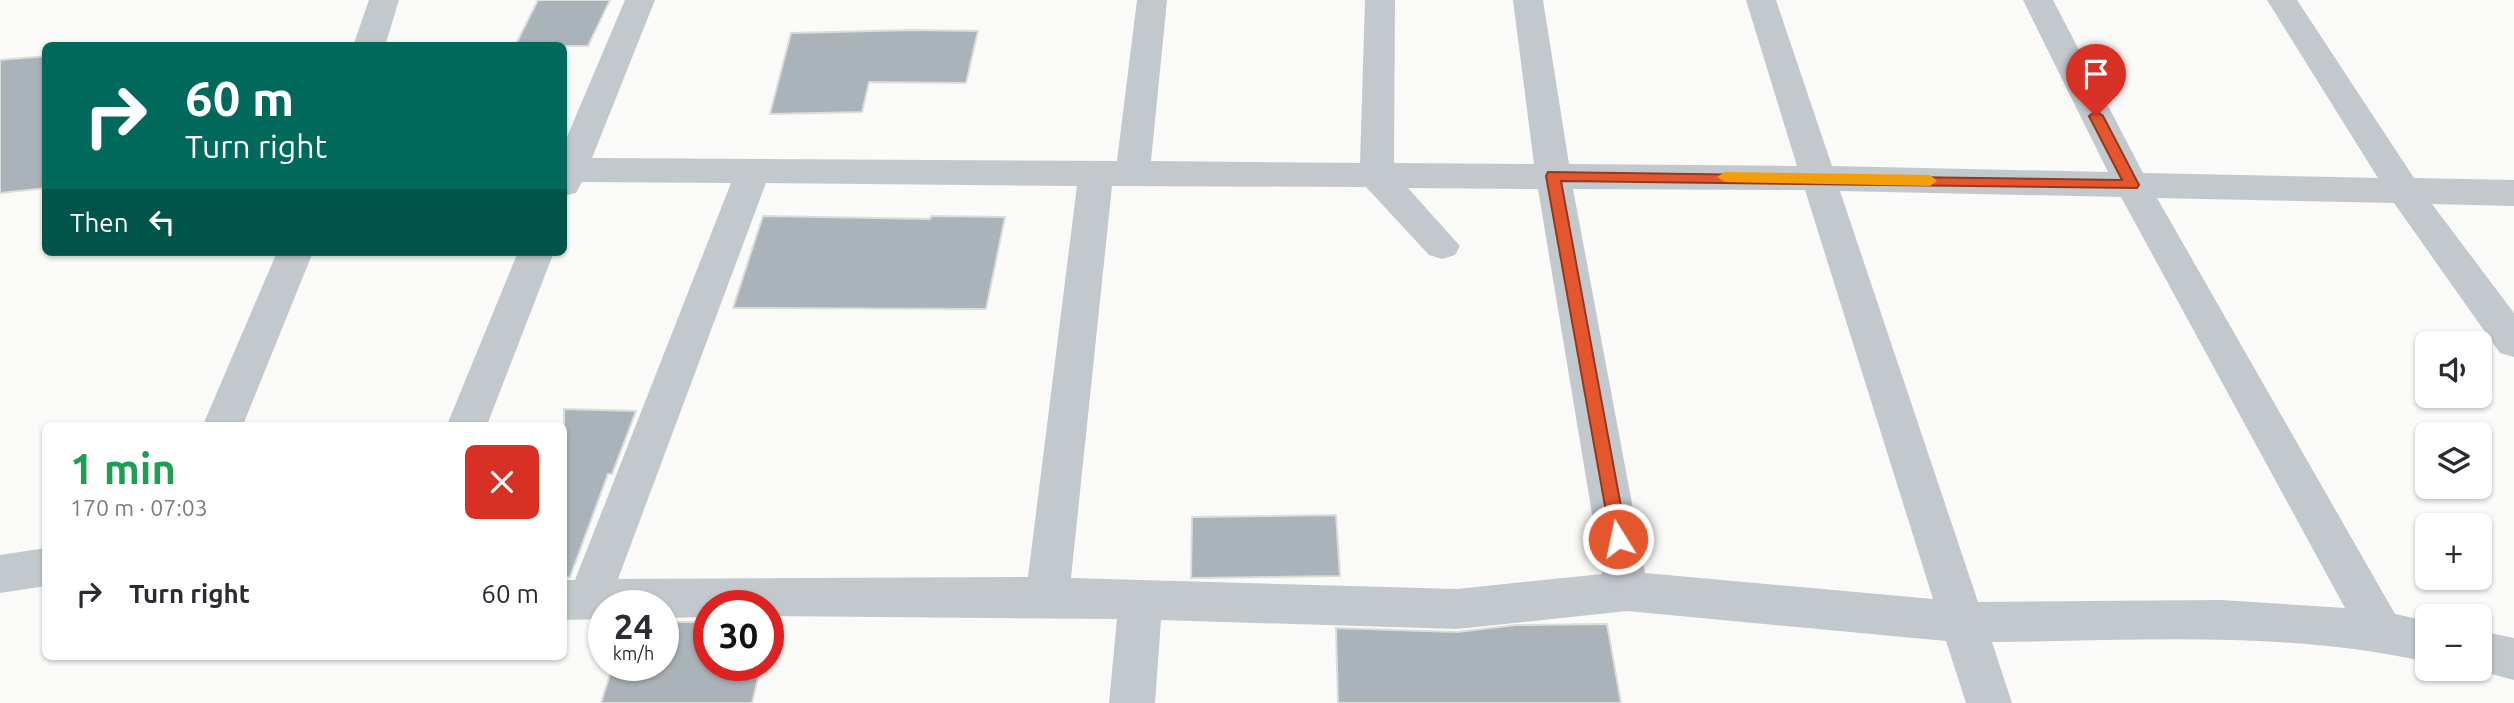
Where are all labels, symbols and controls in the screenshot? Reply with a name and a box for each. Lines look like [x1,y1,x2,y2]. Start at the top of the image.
pin [2066,44,2126,116]
icon: arrive [2077,55,2115,93]
icon: right [70,70,161,161]
text: 60 m [185,70,294,125]
text: Turn right [185,128,327,164]
icon: left [143,203,181,241]
text: Then [70,208,129,237]
map controls [2415,331,2492,681]
button: sound [2415,331,2492,408]
button: layers [2415,422,2492,499]
text: 1 min [70,445,176,492]
button: close [465,445,539,519]
text: 170 m · 07:03 [70,495,208,520]
position arrow [1581,502,1655,576]
button: + [2415,513,2492,590]
icon: right [70,575,108,613]
text: Turn right [129,579,250,608]
text: 60 m [481,579,539,608]
speed limit sign: 30 [693,590,784,681]
button: − [2415,604,2492,681]
text: 24 [614,606,653,646]
text: km/h [613,643,654,663]

